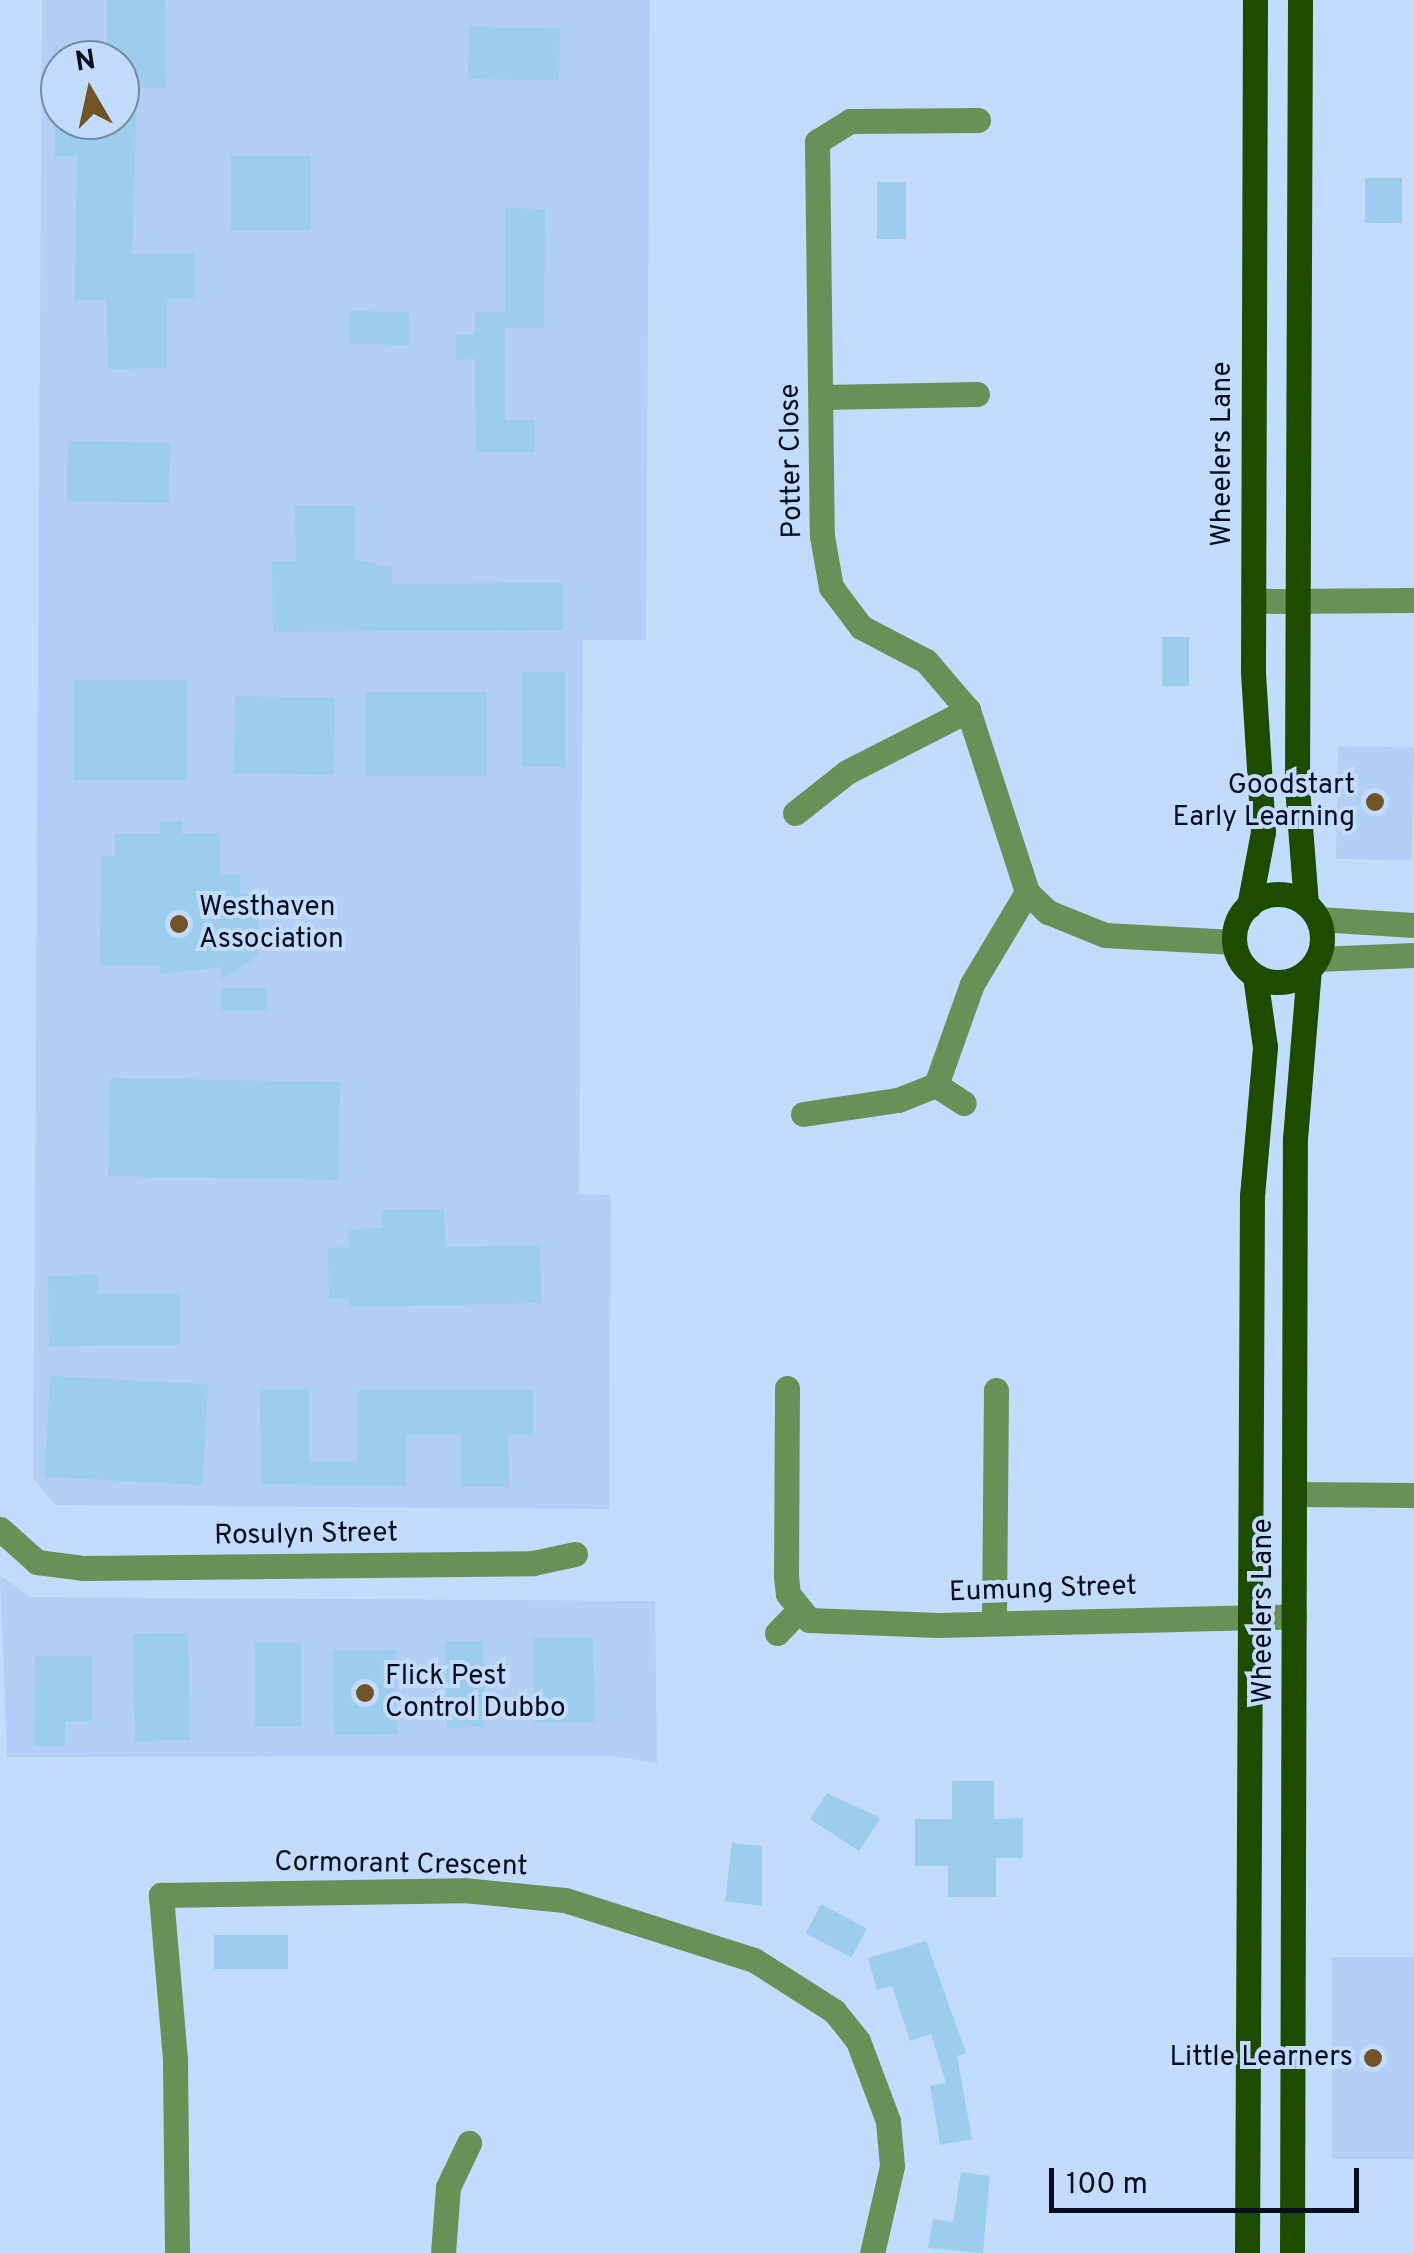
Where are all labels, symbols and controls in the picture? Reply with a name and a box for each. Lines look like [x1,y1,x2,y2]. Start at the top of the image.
north arrow [40,40,140,140]
text: N [73,43,98,82]
street label: Wheelers Lane [1206,361,1240,547]
street label: Potter Close [774,383,810,539]
place label: Goodstart Early Learning [1173,769,1355,835]
marker: Goodstart Early Learning [1364,791,1386,813]
place label: Westhaven Association [199,891,344,957]
marker: Westhaven Association [168,913,190,935]
street label: Rosulyn Street [214,1517,398,1553]
street label: Wheelers Lane [1247,1518,1281,1704]
street label: Eumung Street [948,1570,1138,1610]
place label: Flick Pest Control Dubbo [385,1660,566,1726]
marker: Flick Pest Control Dubbo [354,1682,376,1704]
street label: Cormorant Crescent [274,1846,528,1884]
place label: Little Learners [1169,2041,1353,2075]
marker: Little Learners [1362,2047,1384,2069]
scale bar [1054,2148,1364,2210]
text: 100 m [1066,2167,1148,2204]

